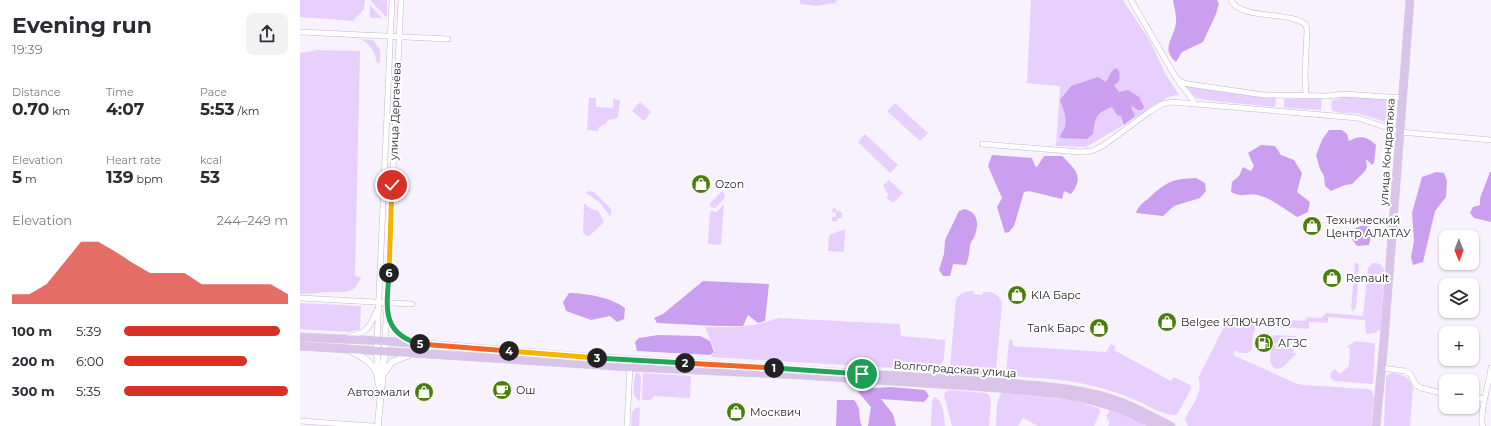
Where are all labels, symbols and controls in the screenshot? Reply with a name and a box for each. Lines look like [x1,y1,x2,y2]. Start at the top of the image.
text: Evening run [12,12,152,39]
button: share [246,13,288,55]
text: 19:39 [12,41,43,57]
street label: улица Дергачёва [386,62,404,161]
text: Distance [12,85,60,99]
text: Time [106,85,134,99]
text: Pace [200,85,227,99]
street label: улица Кондратюка [1376,98,1398,207]
text: 0.70 [12,99,49,119]
text: 4:07 [106,99,144,119]
text: 5:53 [200,99,235,119]
text: km [49,104,70,118]
text: /km [235,104,259,118]
text: Elevation [12,153,63,167]
text: Heart rate [106,153,161,167]
text: kcal [200,153,222,167]
text: 5 [12,167,22,187]
text: 139 [106,167,134,187]
text: 53 [200,167,220,187]
pin [375,168,409,202]
text: m [22,172,37,186]
text: bpm [134,172,163,186]
shop icon: Ozon [690,173,712,195]
icon: check [381,174,403,196]
place label: Ozon [715,177,744,191]
text: Elevation [12,212,72,228]
text: 244–249 m [217,212,288,228]
place label: Технический Центр АЛАТАУ [1326,213,1411,240]
shop icon: Технический Центр АЛАТАУ [1301,215,1323,237]
north arrow [1439,230,1479,270]
map controls [1439,230,1479,414]
pin: 6 [379,263,399,283]
text: 6 [385,266,393,280]
shop icon: Renault [1321,267,1343,289]
place label: Renault [1346,271,1390,285]
button: layers [1439,278,1479,318]
shop icon: KIA Барс [1006,284,1028,306]
place label: KIA Барс [1031,288,1081,302]
shop icon: Belgee КЛЮЧАВТО [1156,311,1178,333]
place label: Belgee КЛЮЧАВТО [1181,315,1291,329]
shop icon: Tank Барс [1088,317,1110,339]
place label: Tank Барс [1027,321,1085,335]
text: 100 m [12,323,52,339]
text: 5:39 [76,323,101,339]
button: + [1439,326,1479,366]
fuel station icon: АГЗС [1253,332,1275,354]
pin: 5 [410,334,430,354]
place label: АГЗС [1278,336,1307,350]
text: 5 [417,337,423,351]
pin: 4 [499,341,519,361]
text: 4 [505,344,513,358]
pin: 3 [587,348,607,368]
text: 3 [594,351,600,365]
text: 200 m [12,353,55,369]
text: 6:00 [76,353,104,369]
pin: 2 [675,353,695,373]
text: 2 [682,356,688,370]
pin [845,357,879,391]
pin: 1 [764,358,784,378]
street label: Волгоградская улица [893,358,1017,380]
text: 1 [772,361,776,375]
icon: arrive [851,363,873,385]
button: − [1439,374,1479,414]
cafe icon: Ош [491,379,513,401]
shop icon: Автоэмали [413,381,435,403]
text: 300 m [12,383,55,399]
text: 5:35 [76,383,101,399]
place label: Ош [516,383,536,397]
place label: Автоэмали [347,385,410,399]
shop icon: Москвич [725,401,747,423]
place label: Москвич [750,405,801,419]

